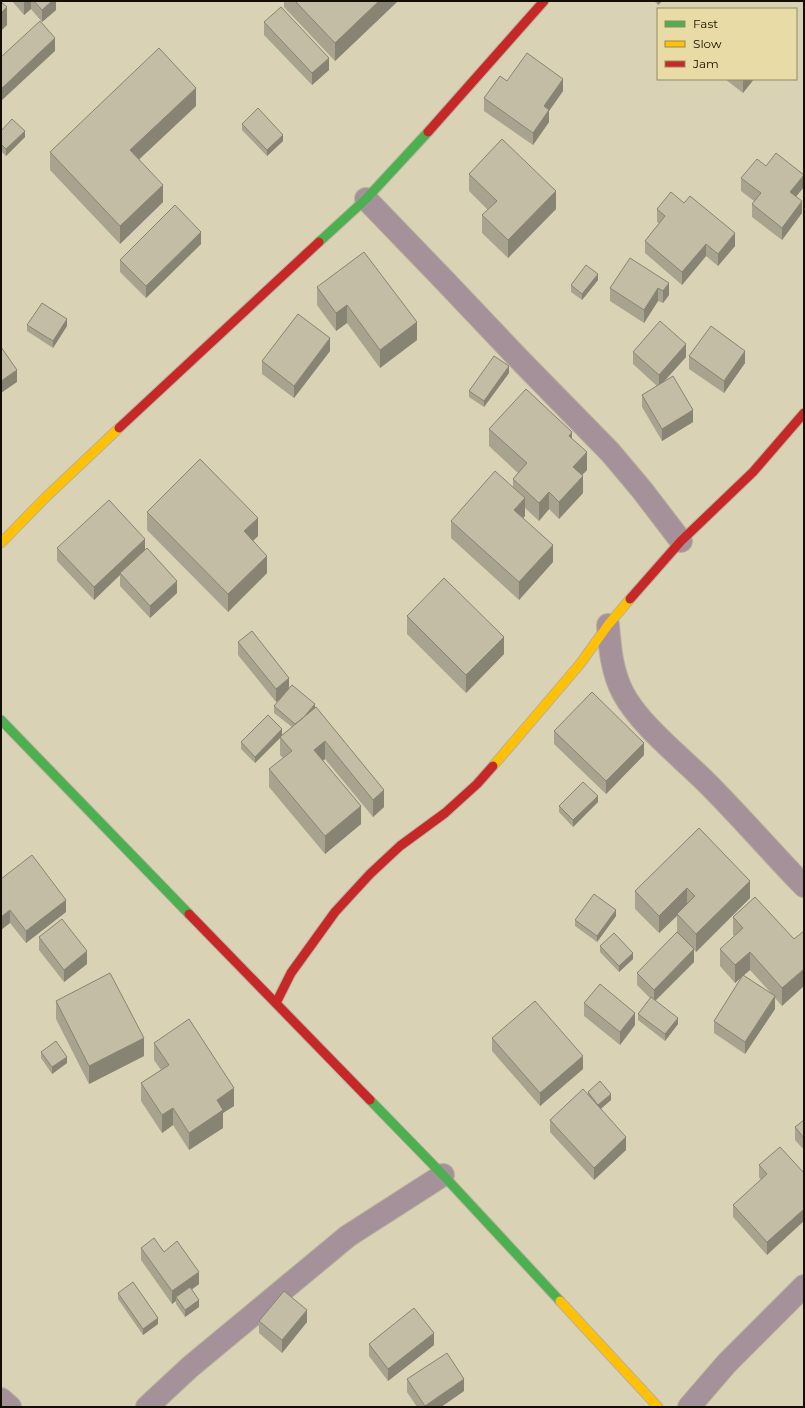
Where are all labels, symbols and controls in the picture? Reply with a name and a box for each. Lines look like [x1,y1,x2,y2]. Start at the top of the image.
legend [657,8,797,80]
text: Fast [693,16,718,31]
text: Slow [693,36,722,51]
text: Jam [692,56,719,71]

